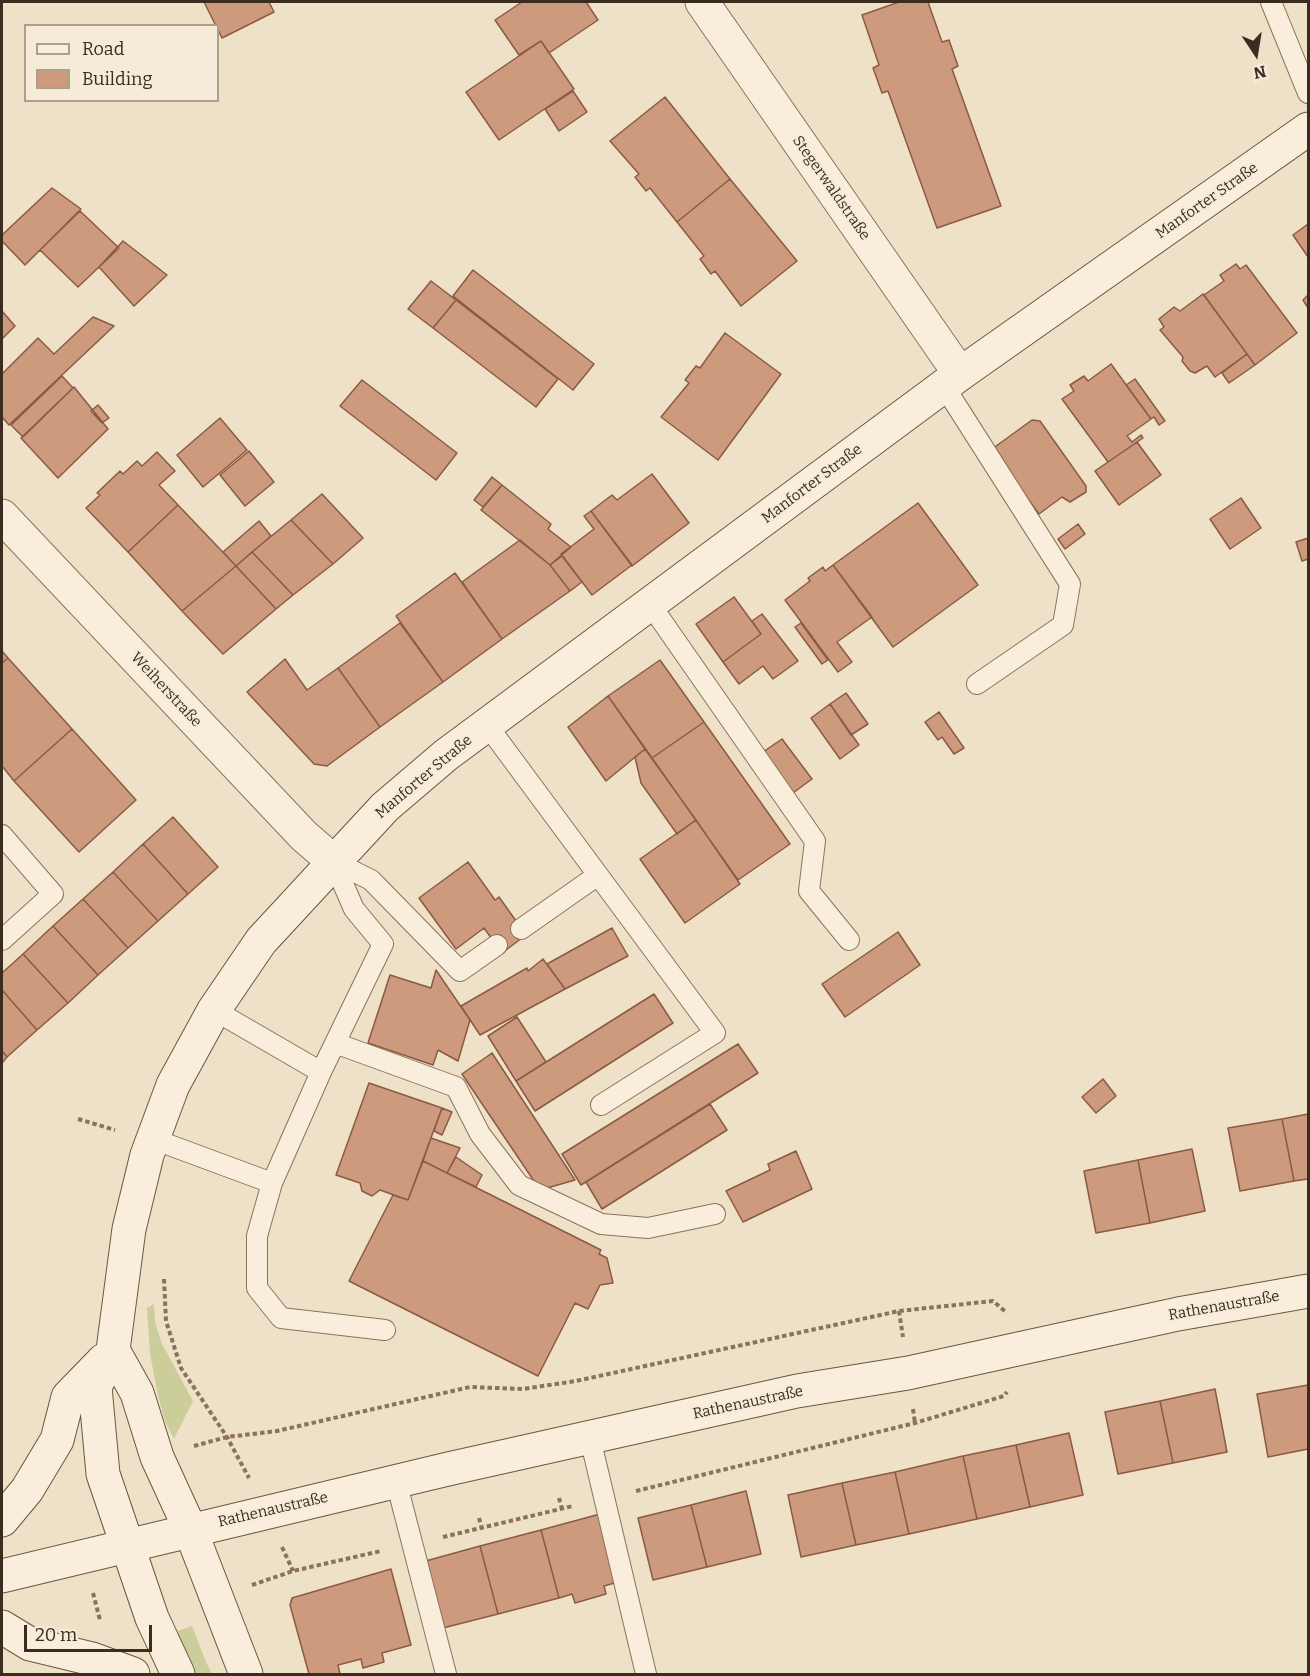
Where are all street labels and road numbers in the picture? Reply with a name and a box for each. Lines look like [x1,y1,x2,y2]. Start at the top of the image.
street label: Stegerwaldstraße [788,132,874,244]
street label: Manforter Straße [1152,159,1262,243]
street label: Manforter Straße [758,441,866,527]
street label: Weiherstraße [127,649,205,731]
street label: Manforter Straße [372,731,476,823]
street label: Rathenaustraße [1167,1287,1281,1325]
street label: Rathenaustraße [691,1383,805,1423]
street label: Rathenaustraße [216,1489,330,1531]

